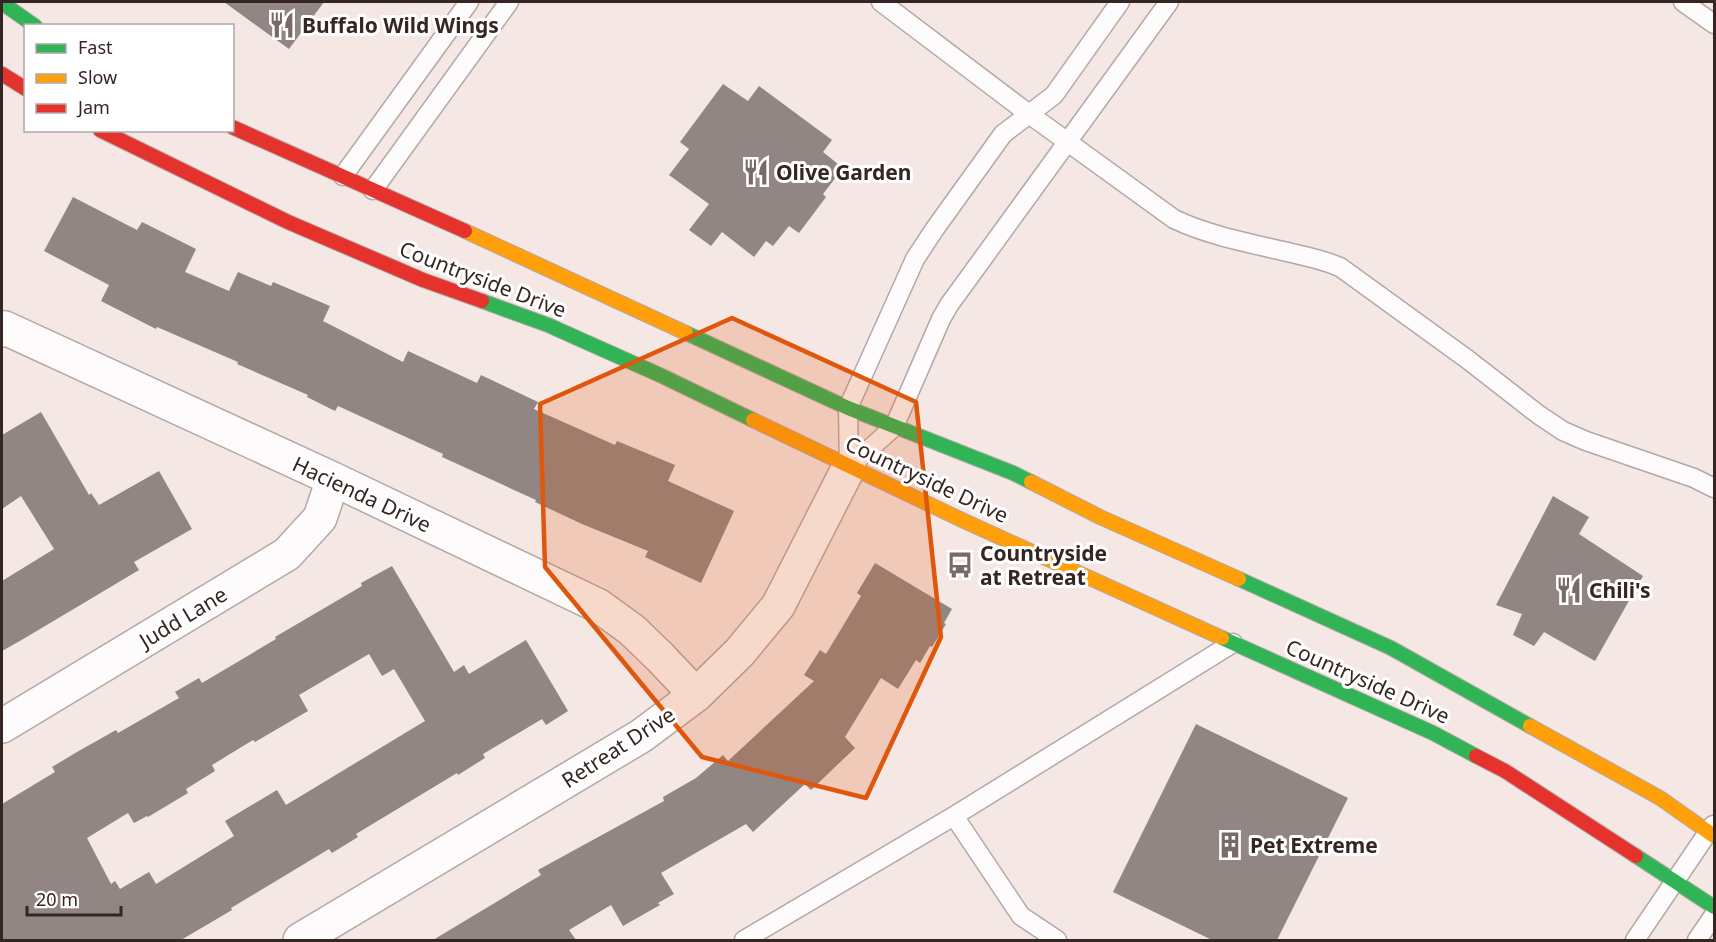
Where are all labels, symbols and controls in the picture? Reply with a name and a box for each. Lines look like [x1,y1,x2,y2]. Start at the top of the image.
restaurant icon: Buffalo Wild Wings [267,10,297,40]
place label: Buffalo Wild Wings [302,11,499,39]
legend [24,24,234,132]
text: Fast [78,35,113,59]
text: Slow [78,65,117,89]
text: Jam [76,95,110,119]
restaurant icon: Olive Garden [741,157,771,187]
place label: Olive Garden [776,158,911,186]
street label: Countryside Drive [396,234,570,324]
street label: Countryside Drive [841,429,1013,529]
street label: Hacienda Drive [288,450,436,538]
place label: Countryside at Retreat [980,539,1107,591]
bus stop icon: Countryside at Retreat [945,550,975,580]
restaurant icon: Chili's [1554,575,1584,605]
place label: Chili's [1589,576,1650,604]
street label: Judd Lane [132,580,232,655]
street label: Countryside Drive [1282,632,1454,730]
street label: Retreat Drive [556,700,680,794]
building icon: Pet Extreme [1215,830,1245,860]
place label: Pet Extreme [1250,831,1378,859]
scale bar [27,879,122,917]
text: 20 m [36,887,78,911]

